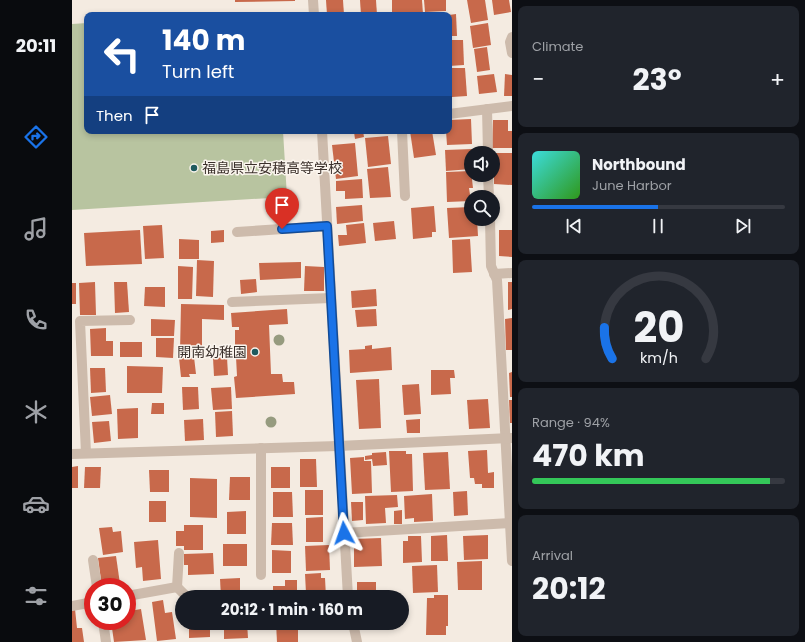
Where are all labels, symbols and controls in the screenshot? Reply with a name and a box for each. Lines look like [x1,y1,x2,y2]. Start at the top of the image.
text: 140 m [162,21,245,60]
icon: left [96,28,148,80]
text: 20:11 [16,33,56,58]
text: Climate [532,37,583,56]
text: 23° [632,58,682,101]
text: Turn left [162,59,234,84]
text: − [532,64,544,95]
text: + [770,64,785,95]
icon: arrive [141,104,163,126]
text: Then [96,105,133,126]
icon: directions [22,123,50,151]
map controls [464,146,500,226]
button: sound [464,146,500,182]
text: Northbound [592,154,686,175]
place label: 福島県立安積高等学校 [202,158,342,178]
marker: 福島県立安積高等学校 [189,163,199,173]
text: June Harbor [592,176,672,195]
pin [265,188,299,229]
button: search [464,190,500,226]
icon: arrive [271,194,293,216]
icon: music [22,215,50,243]
icon: previous [563,215,585,237]
icon: pause [647,215,669,237]
icon: next [732,215,754,237]
text: 20 [633,298,684,357]
icon: phone [22,306,50,334]
place label: 開南幼稚園 [177,342,247,362]
marker: 開南幼稚園 [250,347,260,357]
text: km/h [639,348,678,368]
icon: climate [22,398,50,426]
text: Range · 94% [532,413,610,432]
text: 470 km [532,434,645,477]
icon: car [22,490,50,518]
position arrow [323,512,365,554]
text: Arrival [532,546,573,565]
text: 20:12 [532,567,606,610]
speed limit sign: 30 [84,578,136,630]
icon: filters [22,582,50,610]
text: 20:12 · 1 min · 160 m [221,599,363,620]

